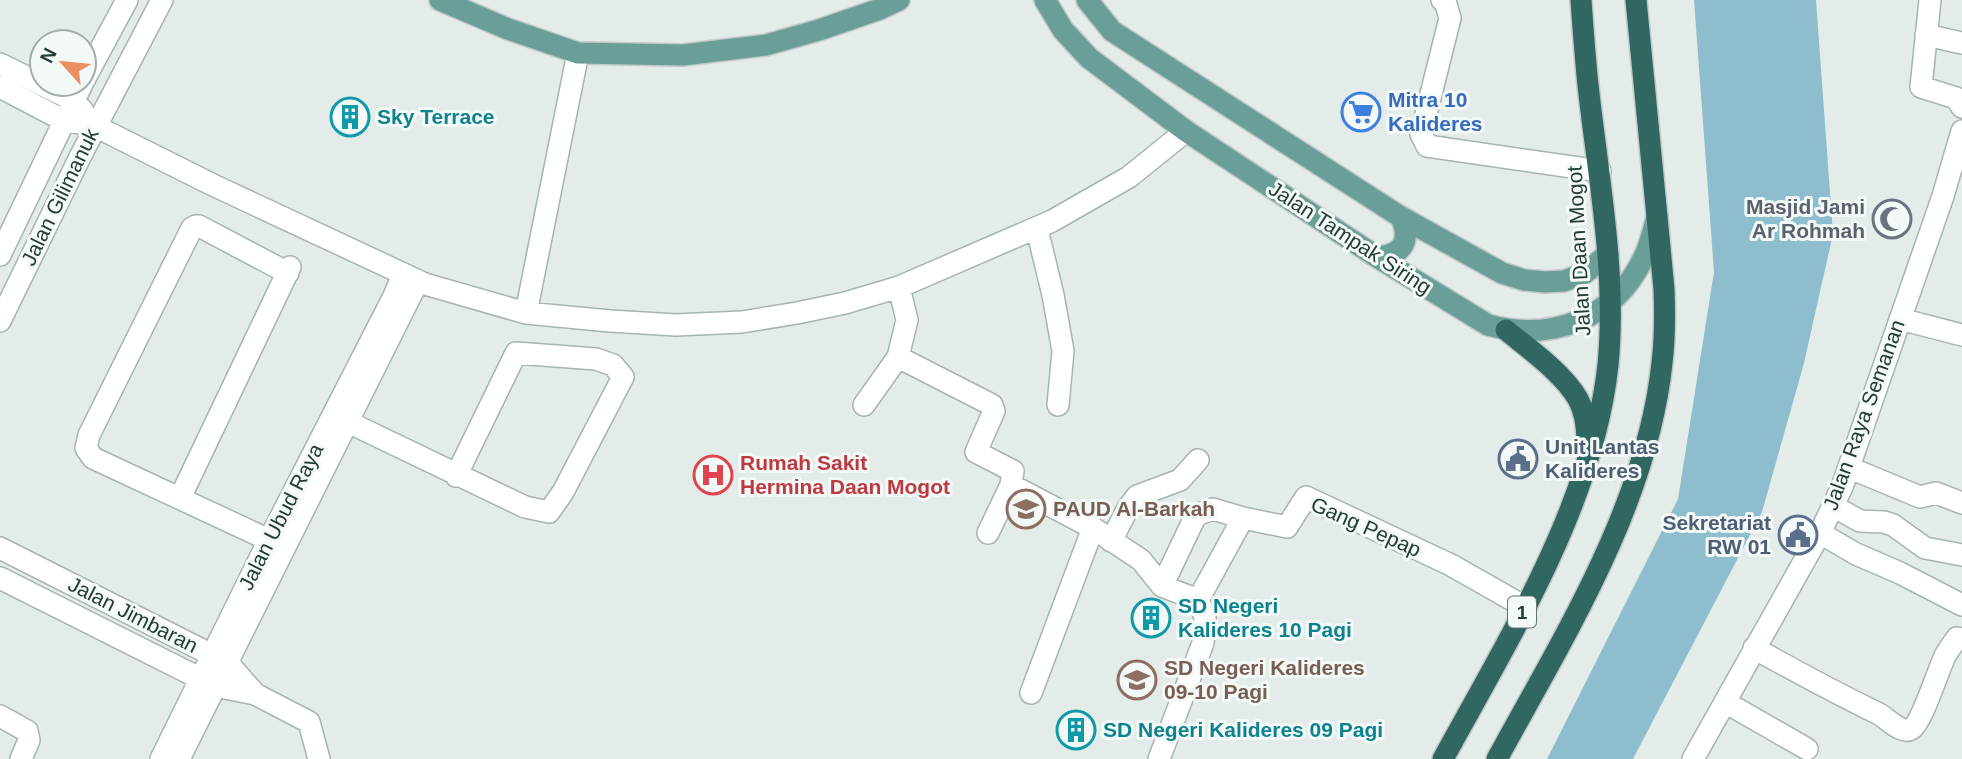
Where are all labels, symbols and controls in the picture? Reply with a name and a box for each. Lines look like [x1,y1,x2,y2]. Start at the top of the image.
north arrow [28,28,98,98]
text: N [36,45,61,66]
place label: Mitra 10 Kalideres [1388,88,1483,135]
supermarket icon: Mitra 10 Kalideres [1340,91,1382,133]
building icon: Sky Terrace [329,96,371,138]
place label: Sky Terrace [377,105,495,128]
street label: Jalan Gilimanuk [16,124,103,269]
street label: Jalan Daan Mogot [1563,165,1594,337]
street label: Jalan Tampak Siring [1265,177,1436,299]
place label: Masjid Jami Ar Rohmah [1746,195,1865,242]
mosque icon: Masjid Jami Ar Rohmah [1871,198,1913,240]
street label: Jalan Raya Semanan [1818,317,1909,513]
place label: Unit Lantas Kalideres [1545,435,1659,482]
public building icon: Unit Lantas Kalideres [1497,438,1539,480]
street label: Jalan Ubud Raya [234,440,328,594]
place label: Rumah Sakit Hermina Daan Mogot [740,451,950,498]
hospital icon: Rumah Sakit Hermina Daan Mogot [692,454,734,496]
school or university icon: PAUD Al-Barkah [1005,488,1047,530]
street label: Gang Pepap [1308,492,1425,561]
place label: PAUD Al-Barkah [1053,497,1215,520]
place label: Sekretariat RW 01 [1662,511,1771,558]
public building icon: Sekretariat RW 01 [1777,514,1819,556]
street label: Jalan Jimbaran [65,572,202,657]
place label: SD Negeri Kalideres 10 Pagi [1178,594,1352,641]
road number: 1 [1508,596,1536,628]
building icon: SD Negeri Kalideres 10 Pagi [1130,597,1172,639]
place label: SD Negeri Kalideres 09-10 Pagi [1164,656,1365,703]
school or university icon: SD Negeri Kalideres 09-10 Pagi [1116,659,1158,701]
building icon: SD Negeri Kalideres 09 Pagi [1055,709,1097,751]
place label: SD Negeri Kalideres 09 Pagi [1103,718,1383,741]

